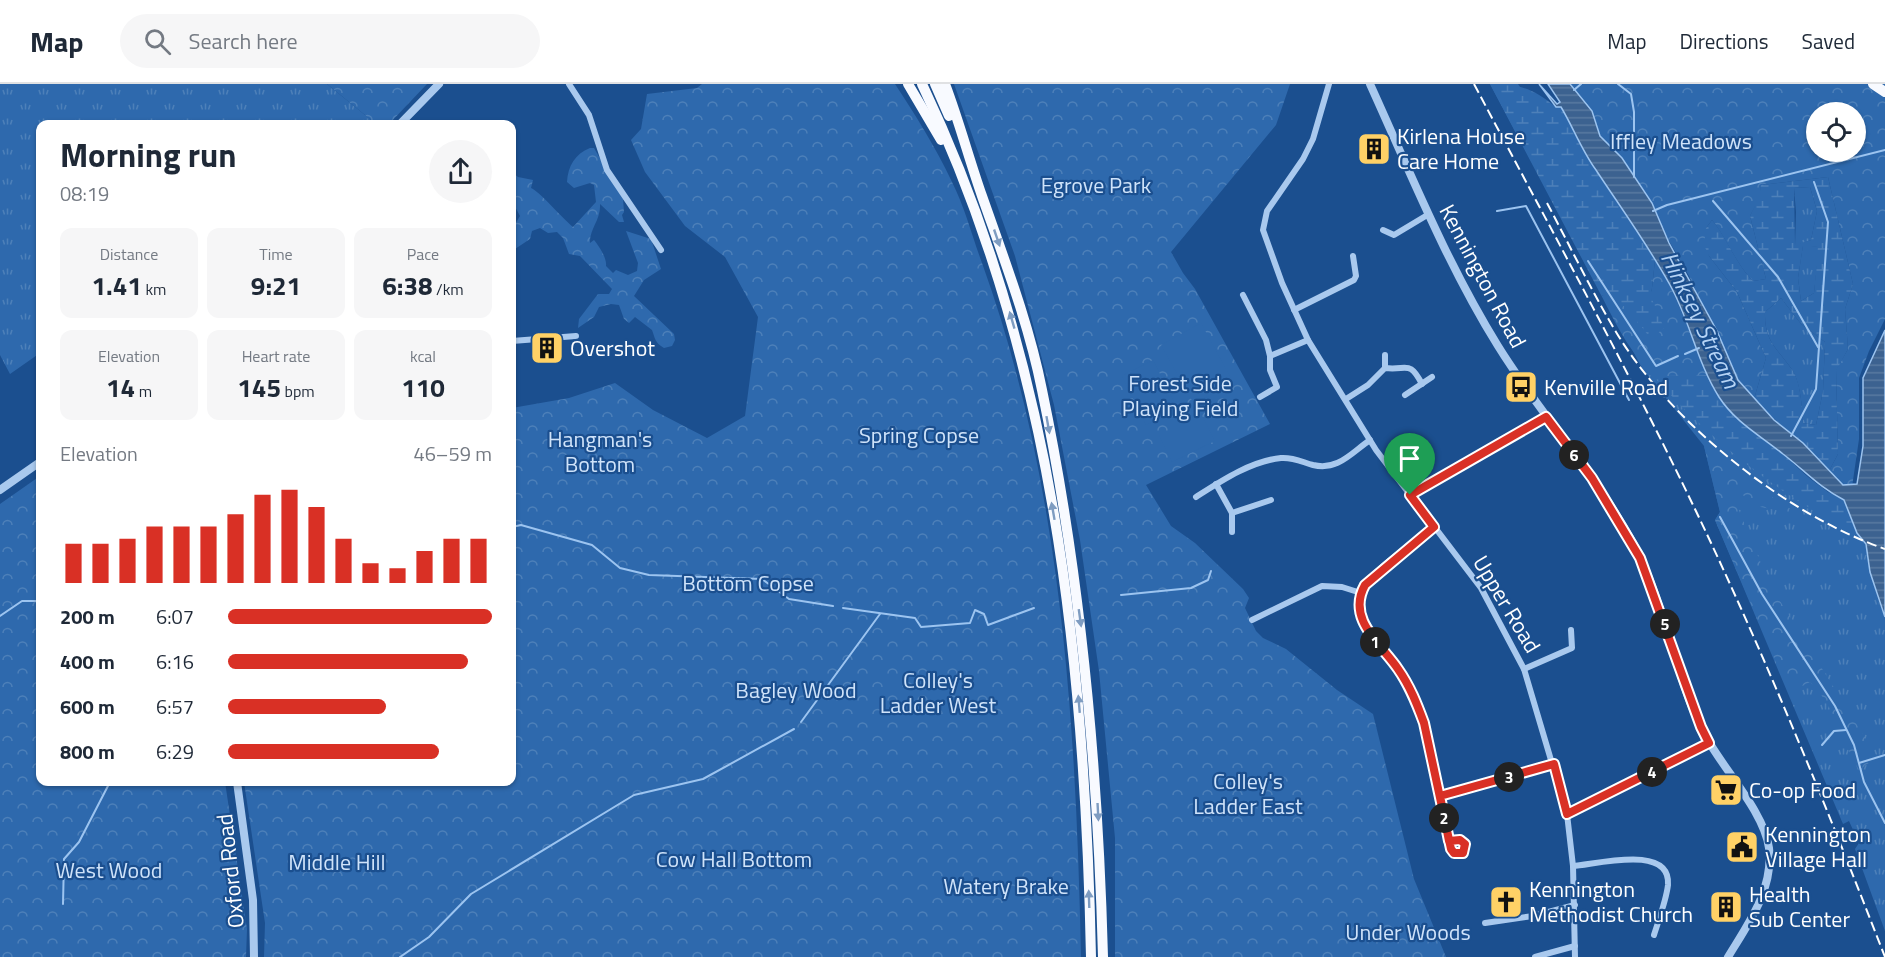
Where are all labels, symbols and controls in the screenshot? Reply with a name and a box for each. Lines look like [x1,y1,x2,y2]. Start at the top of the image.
search box [120,14,540,68]
text: Map [30,20,84,63]
text: Search here [189,24,298,58]
icon: search [141,25,174,58]
text: Map [1607,25,1647,57]
text: Directions [1680,25,1769,57]
text: Saved [1802,25,1855,57]
map controls [1806,102,1866,162]
button: locate [1806,102,1866,162]
place label: Kirlena House Care Home [1397,119,1525,178]
park label: Iffley Meadows [1610,124,1752,158]
text: Morning run [60,130,237,180]
building icon: Kirlena House Care Home [1356,131,1392,167]
button: share [429,140,492,203]
park label: Egrove Park [1041,168,1152,202]
text: 08:19 [60,178,109,209]
street label: Kennington Road [1431,198,1535,354]
one-way arrow [992,229,1002,247]
text: Distance [100,242,158,266]
text: Time [259,242,293,266]
text: Pace [407,242,439,266]
water label: Hinksey Stream [1652,245,1750,395]
text: 1.41 [92,266,142,305]
text: 9:21 [251,266,301,305]
text: 6:38 [382,266,433,305]
text: km [142,277,166,301]
text: /km [433,277,464,301]
one-way arrow [1007,311,1016,329]
building icon: Overshot [529,330,565,366]
place label: Overshot [570,331,655,365]
text: Elevation [98,344,160,368]
text: Heart rate [242,344,310,368]
text: kcal [410,344,436,368]
park label: Forest Side Playing Field [1122,366,1238,425]
text: 14 [106,368,135,407]
text: 145 [237,368,281,407]
text: 110 [401,368,445,407]
bus stop icon: Kenville Road [1503,369,1539,405]
place label: Kenville Road [1544,370,1668,404]
text: m [135,379,152,403]
text: bpm [281,379,315,403]
one-way arrow [1044,416,1053,435]
park label: Spring Copse [859,418,979,452]
park label: Hangman's Bottom [548,422,652,481]
pin [1384,433,1435,495]
text: Elevation [60,438,138,469]
text: 46–59 m [413,438,492,469]
pin: 6 [1559,440,1589,470]
icon: arrive [1393,442,1426,475]
text: 6 [1570,443,1578,467]
one-way arrow [1048,501,1057,520]
street label: Upper Road [1464,549,1550,659]
park label: Bottom Copse [682,566,814,600]
text: 200 m [60,601,115,632]
text: 6:07 [156,601,194,632]
one-way arrow [1076,608,1085,627]
pin: 5 [1650,609,1680,639]
text: 5 [1661,612,1669,636]
pin: 1 [1360,627,1390,657]
text: 1 [1371,630,1379,654]
text: 400 m [60,646,115,677]
text: 6:16 [156,646,194,677]
park label: Colley's Ladder West [880,663,997,722]
park label: Bagley Wood [735,673,857,707]
text: 600 m [60,691,115,722]
text: 6:57 [156,691,194,722]
one-way arrow [1074,694,1084,713]
text: 800 m [60,736,115,767]
text: 6:29 [156,736,194,767]
pin: 4 [1637,757,1667,787]
text: 4 [1648,760,1656,784]
pin: 3 [1494,762,1524,792]
park label: Colley's Ladder East [1193,764,1303,823]
text: 3 [1505,765,1513,789]
supermarket icon: Co-op Food [1708,772,1744,808]
place label: Co-op Food [1749,773,1856,807]
one-way arrow [1093,802,1102,821]
pin: 2 [1429,803,1459,833]
text: 2 [1440,806,1448,830]
street label: Oxford Road [207,812,253,930]
place label: Kennington Village Hall [1765,817,1871,876]
public building icon: Kennington Village Hall [1724,829,1760,865]
park label: Cow Hall Bottom [656,842,812,876]
park label: Middle Hill [288,845,386,879]
park label: West Wood [56,853,162,887]
park label: Watery Brake [943,869,1069,903]
place label: Kennington Methodist Church [1529,872,1693,931]
place label: Health Sub Center [1749,877,1850,936]
church icon: Kennington Methodist Church [1488,884,1524,920]
one-way arrow [1085,889,1094,908]
building icon: Health Sub Center [1708,889,1744,925]
park label: Under Woods [1345,915,1471,949]

